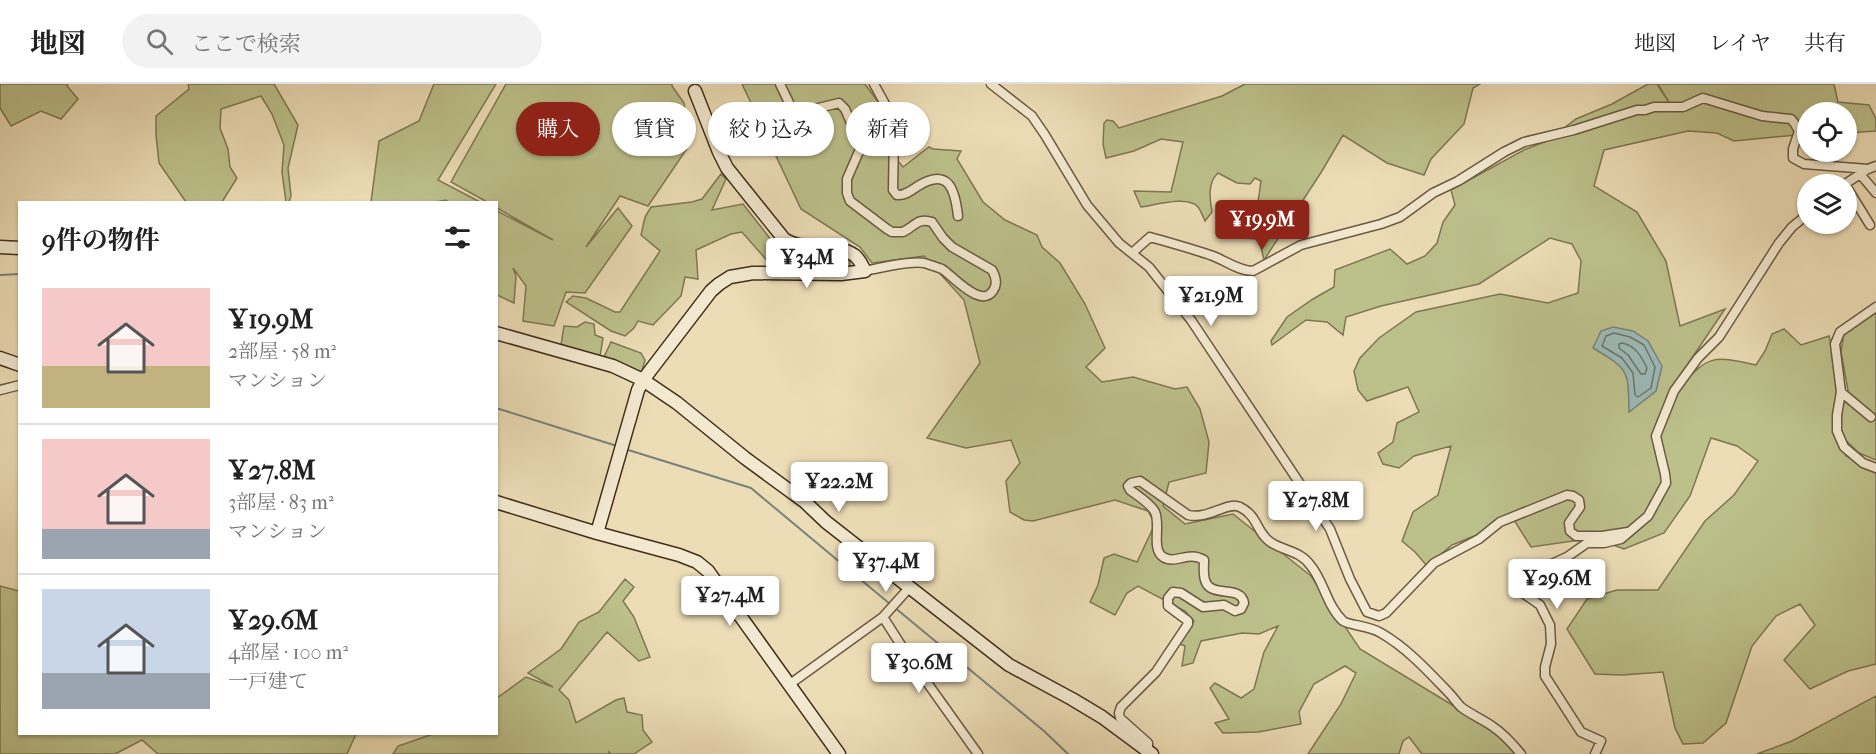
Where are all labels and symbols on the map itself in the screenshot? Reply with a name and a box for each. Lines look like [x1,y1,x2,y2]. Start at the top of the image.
pin: ¥19.9M [1213,200,1311,251]
pin: ¥34M [771,238,843,289]
pin: ¥21.9M [1162,276,1260,327]
pin: ¥22.2M [790,462,888,513]
pin: ¥27.8M [1267,481,1365,532]
pin: ¥37.4M [837,542,935,593]
pin: ¥29.6M [1508,559,1606,610]
pin: ¥27.4M [681,576,779,627]
pin: ¥30.6M [870,643,968,694]

